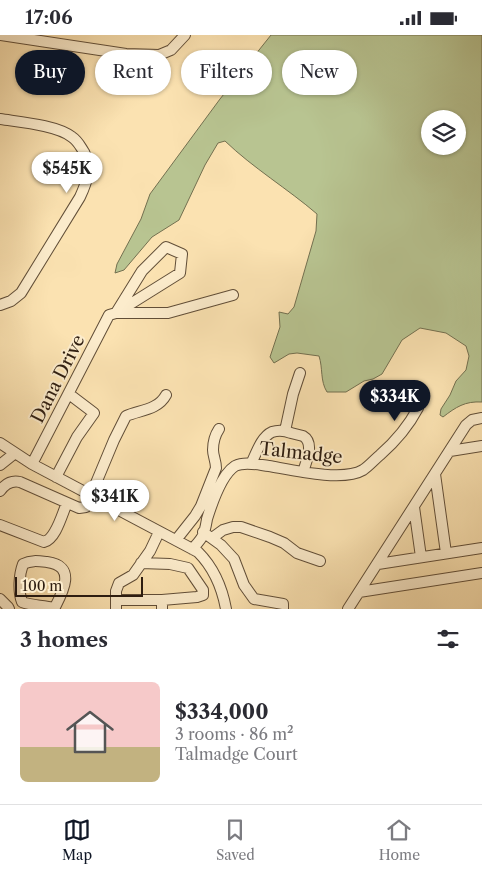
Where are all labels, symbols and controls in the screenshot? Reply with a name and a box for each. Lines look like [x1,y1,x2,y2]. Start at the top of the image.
text: 17:06 [25,6,73,29]
chip: Buy [15,50,85,95]
chip: Rent [95,50,171,95]
chip: Filters [181,50,272,95]
chip: New [282,50,357,95]
map controls [421,110,466,155]
button: layers [421,110,466,155]
pin: $545K [32,151,102,194]
text: $545K [43,158,91,178]
street label: Dana Drive [26,331,90,427]
pin: $334K [360,379,430,422]
text: $334K [370,386,420,406]
street label: Talmadge [258,438,344,468]
pin: $341K [80,479,150,522]
text: $341K [91,486,139,506]
scale bar [15,574,142,597]
text: 100 m [22,577,62,595]
icon: filters [434,625,462,653]
text: 3 homes [20,627,108,652]
text: $334,000 [175,699,269,724]
icon: home [60,702,120,762]
text: 3 rooms · 86 m² [175,724,294,744]
text: Talmadge Court [175,744,298,764]
tab: Map [62,816,92,864]
tab: Saved [216,816,255,864]
tab: Home [379,816,420,864]

